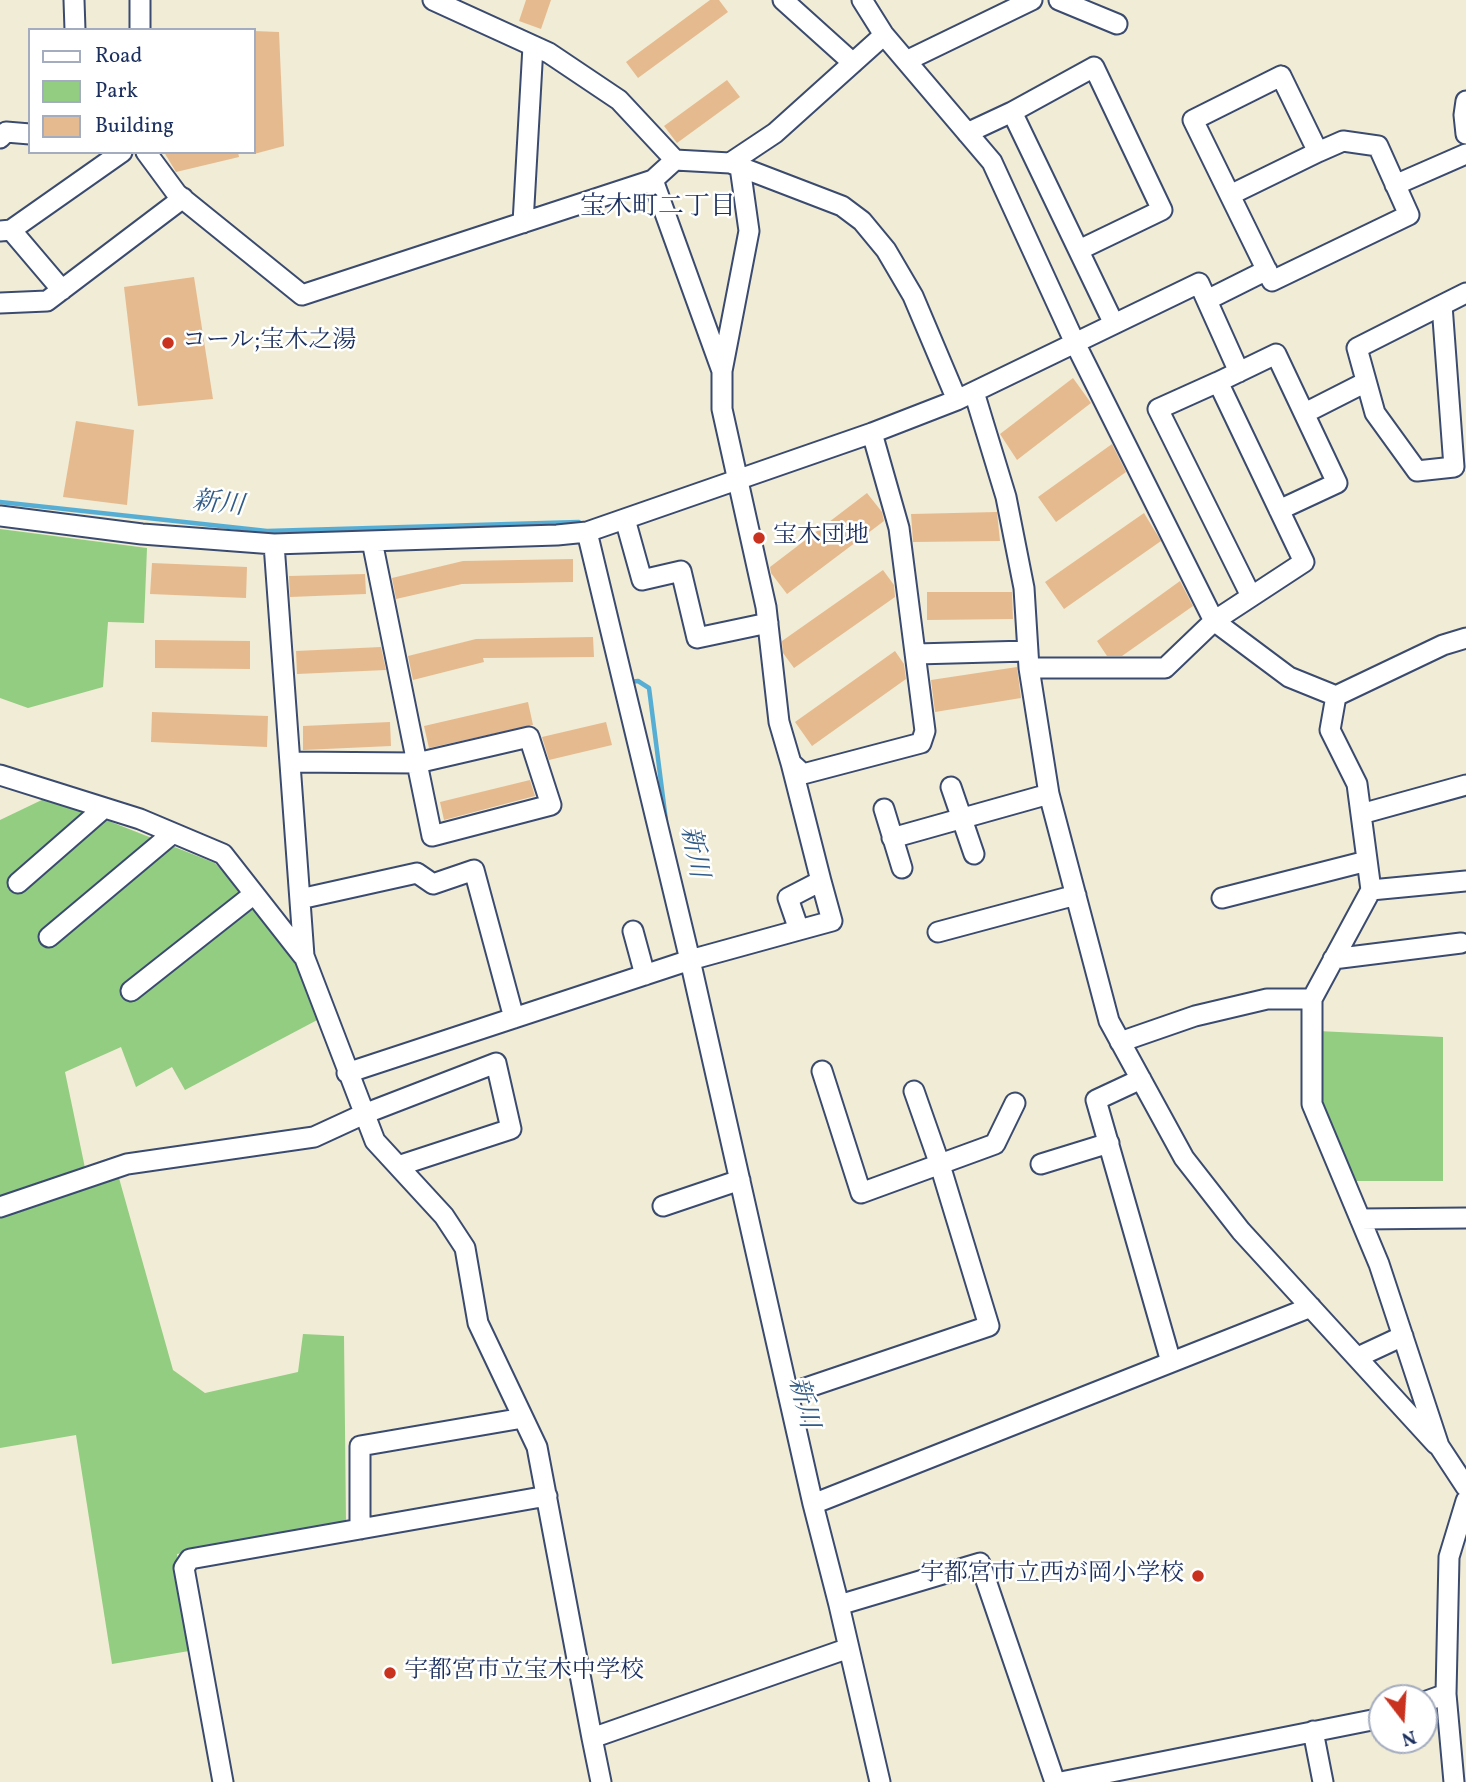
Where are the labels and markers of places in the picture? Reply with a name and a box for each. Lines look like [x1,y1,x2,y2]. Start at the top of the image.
place label: コール;宝木之湯 [182,329,356,357]
marker: コール;宝木之湯 [160,335,176,351]
place label: 宝木団地 [773,524,869,552]
marker: 宝木団地 [751,530,767,546]
place label: 宇都宮市立西が岡小学校 [920,1562,1184,1590]
marker: 宇都宮市立西が岡小学校 [1190,1568,1206,1584]
place label: 宇都宮市立宝木中学校 [404,1659,644,1687]
marker: 宇都宮市立宝木中学校 [382,1665,398,1681]

